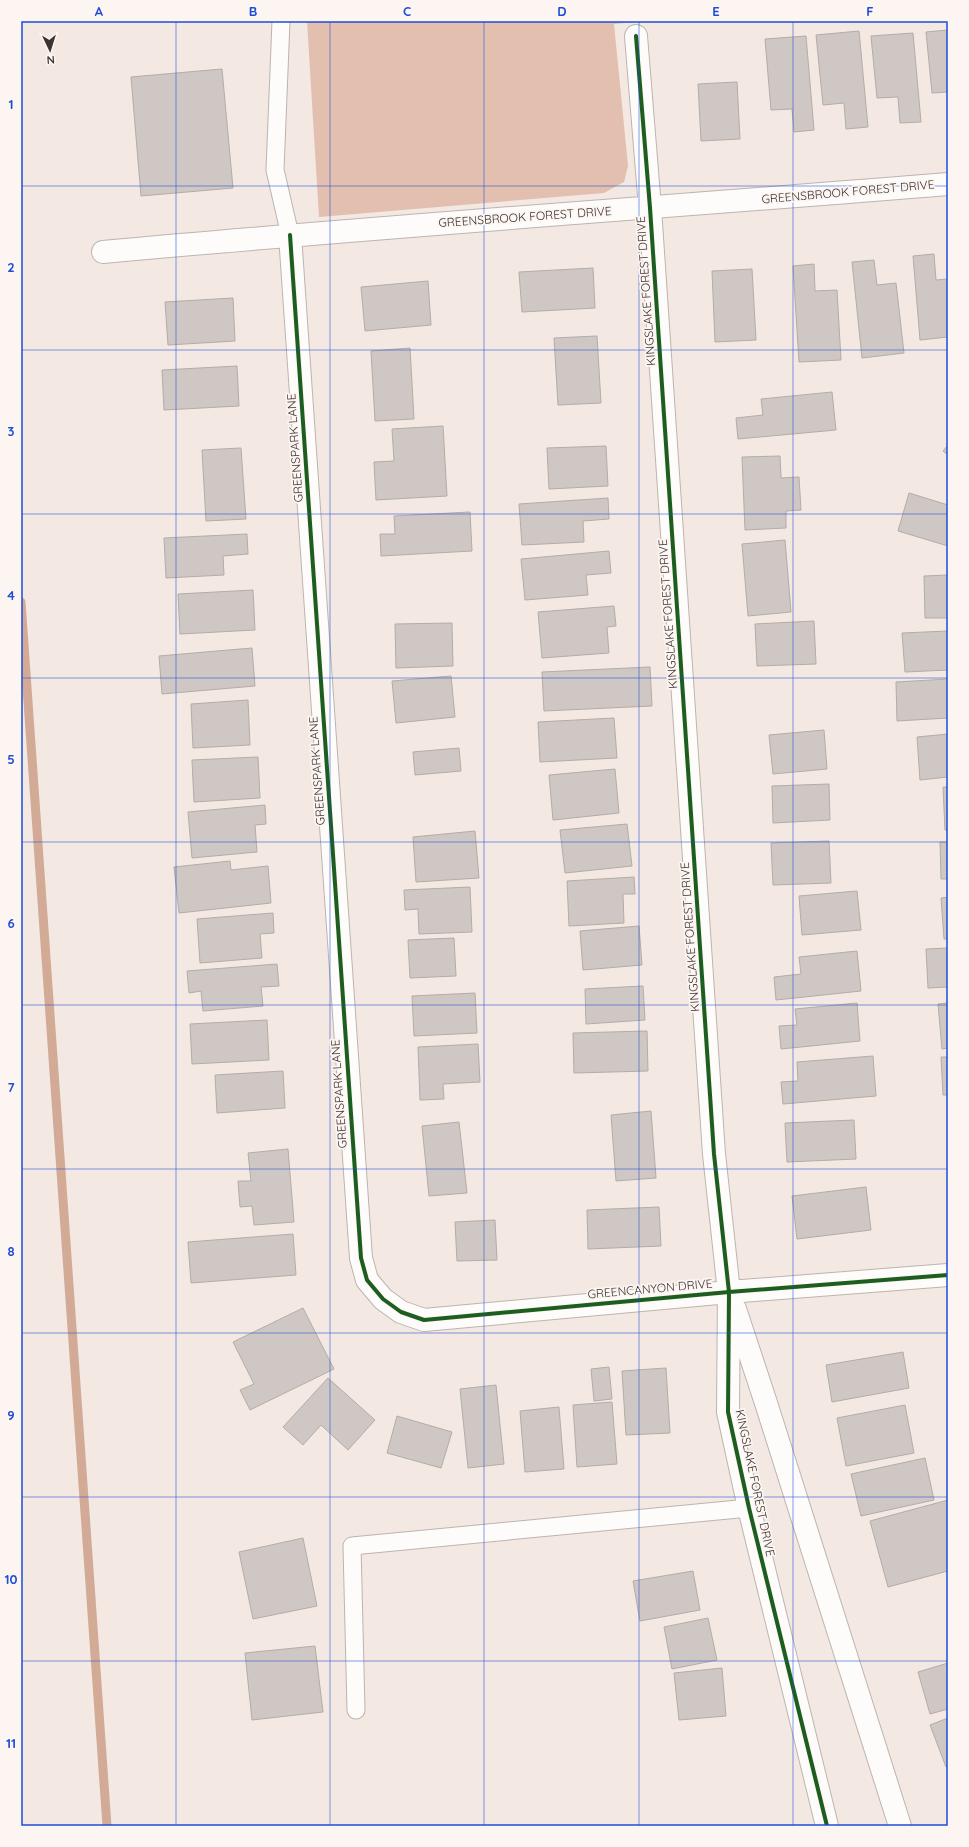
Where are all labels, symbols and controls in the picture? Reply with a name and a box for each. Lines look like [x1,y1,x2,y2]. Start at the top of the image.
text: A [95,3,104,19]
text: B [249,3,257,19]
text: C [403,3,411,19]
text: D [557,3,567,19]
text: E [712,3,720,19]
text: F [866,3,874,19]
north arrow [30,30,70,70]
text: N [46,53,55,67]
text: 1 [8,96,14,112]
street label: GREENSBROOK FOREST DRIVE [761,176,935,207]
street label: GREENSBROOK FOREST DRIVE [438,203,612,230]
street label: KINGSLAKE FOREST DRIVE [633,216,658,366]
text: 2 [7,259,15,275]
street label: GREENSPARK LANE [283,393,306,503]
text: 3 [8,423,15,439]
street label: KINGSLAKE FOREST DRIVE [655,539,680,689]
text: 4 [7,587,15,603]
street label: GREENSPARK LANE [305,716,328,826]
text: 5 [7,751,15,767]
street label: KINGSLAKE FOREST DRIVE [677,862,702,1012]
text: 6 [7,915,15,931]
street label: GREENSPARK LANE [327,1039,350,1149]
text: 7 [7,1079,15,1095]
text: 8 [7,1243,15,1259]
street label: GREENCANYON DRIVE [587,1276,713,1301]
text: 9 [7,1407,15,1423]
street label: KINGSLAKE FOREST DRIVE [733,1408,778,1558]
text: 10 [4,1571,18,1587]
text: 11 [6,1735,16,1751]

